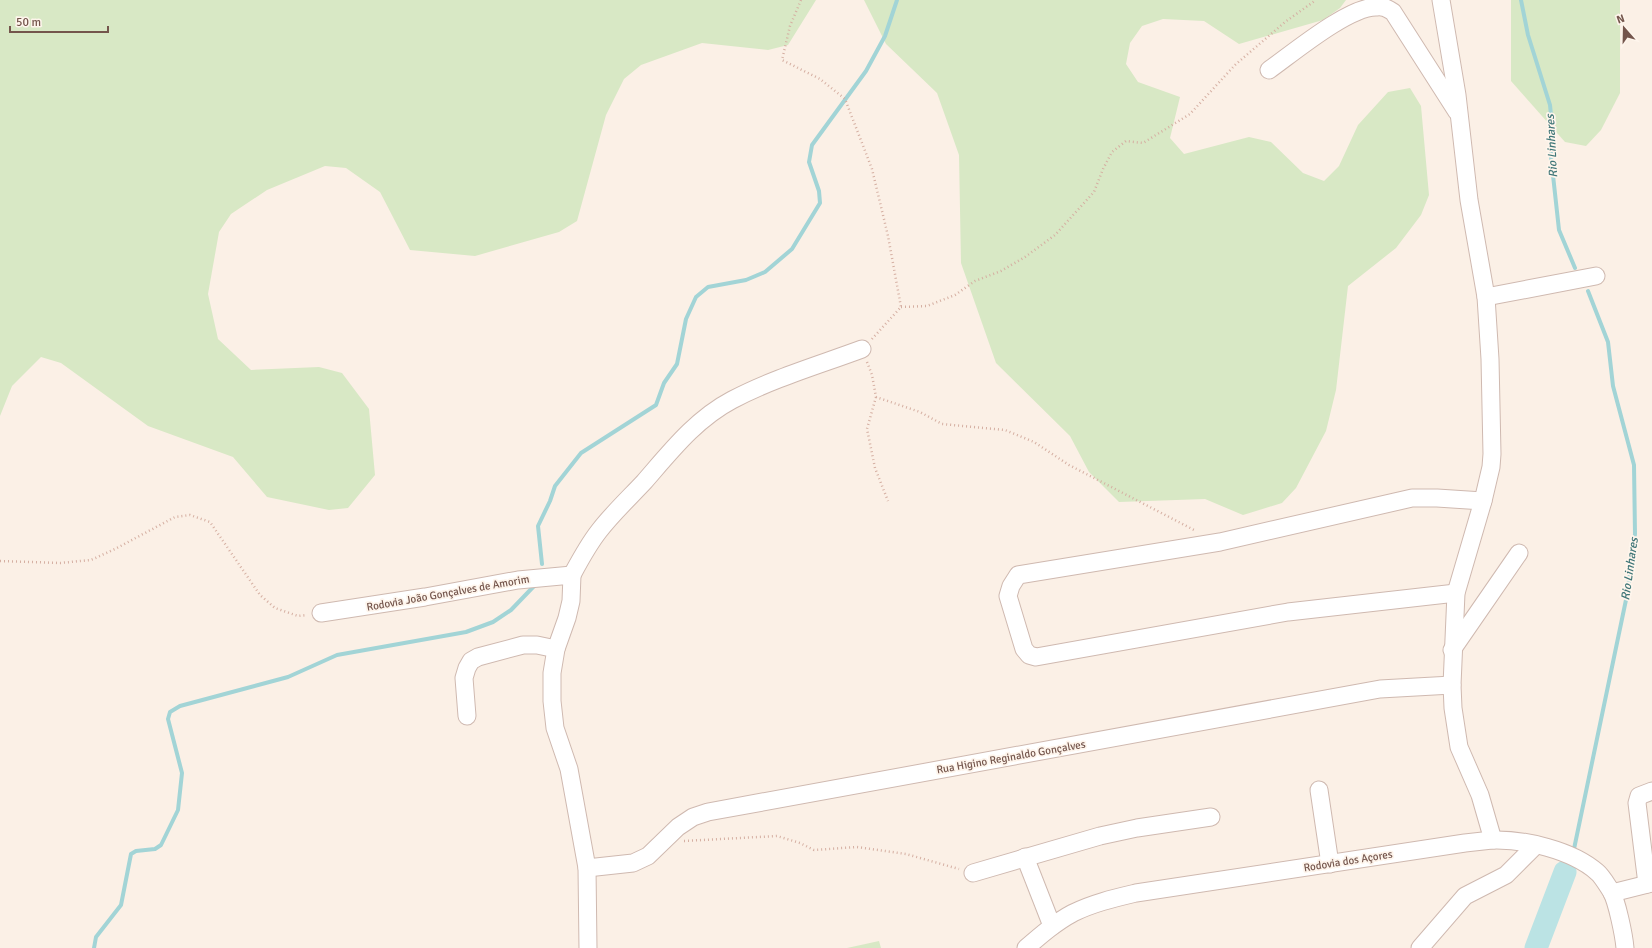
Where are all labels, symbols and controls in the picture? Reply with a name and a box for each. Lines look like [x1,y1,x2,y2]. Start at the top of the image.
scale bar [10,8,108,34]
north arrow [1604,8,1644,48]
text: N [1615,12,1627,26]
text: 50 m [16,15,41,30]
water label: Rio Linhares [1543,112,1561,178]
water label: Rio Linhares [1618,535,1642,601]
street label: Rodovia João Gonçalves de Amorim [366,572,531,614]
street label: Rua Higino Reginaldo Gonçalves [936,737,1087,777]
street label: Rodovia dos Açores [1303,848,1394,874]

